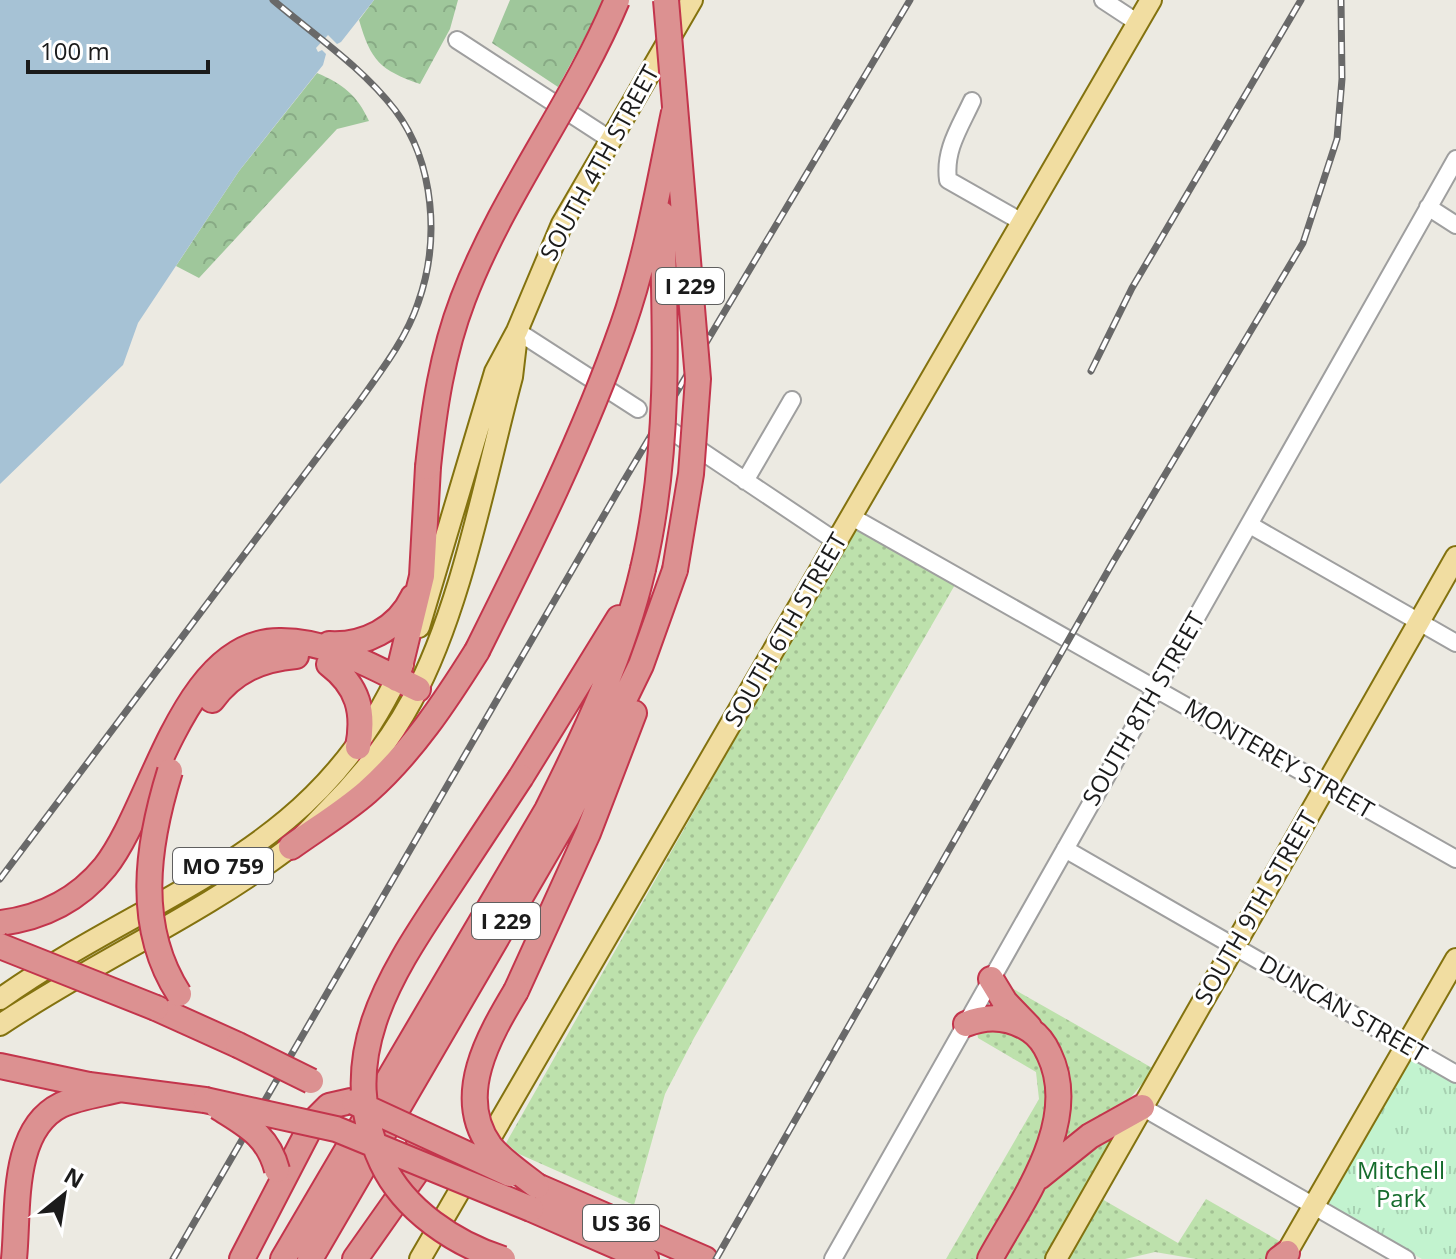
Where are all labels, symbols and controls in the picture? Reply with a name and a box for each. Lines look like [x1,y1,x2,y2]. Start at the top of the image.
scale bar [28,24,208,74]
text: 100 m [40,34,110,67]
street label: SOUTH 4TH STREET [531,59,666,266]
road number: I 229 [656,268,724,304]
street label: SOUTH 6TH STREET [716,526,854,732]
street label: SOUTH 8TH STREET [1074,605,1212,811]
street label: MONTEREY STREET [1179,690,1381,825]
street label: SOUTH 9TH STREET [1186,804,1324,1010]
road number: MO 759 [173,848,273,884]
road number: I 229 [472,903,540,939]
street label: DUNCAN STREET [1254,946,1434,1069]
park label: Mitchell Park [1357,1153,1445,1214]
north arrow [24,1155,104,1235]
text: N [59,1159,90,1194]
road number: US 36 [583,1205,659,1241]

